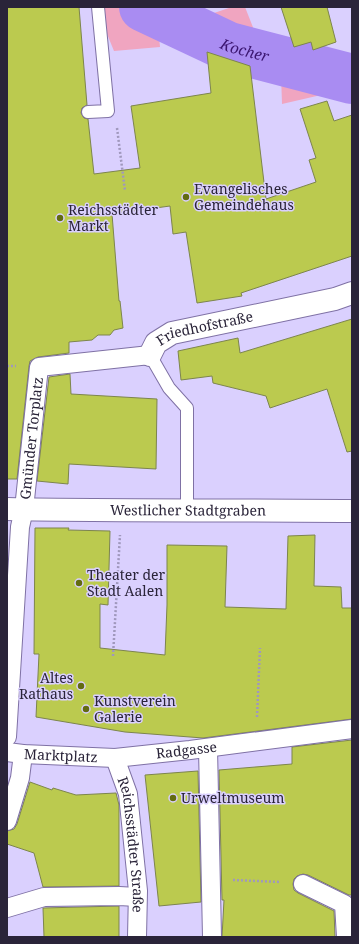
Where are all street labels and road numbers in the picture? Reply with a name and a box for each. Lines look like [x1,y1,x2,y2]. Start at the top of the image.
street label: Friedhofstraße [152,306,255,350]
street label: Gmünder Torplatz [15,376,47,500]
street label: Westlicher Stadtgraben [110,500,266,520]
street label: Radgasse [155,737,218,763]
street label: Marktplatz [24,744,98,766]
street label: Reichsstädter Straße [113,774,148,913]

